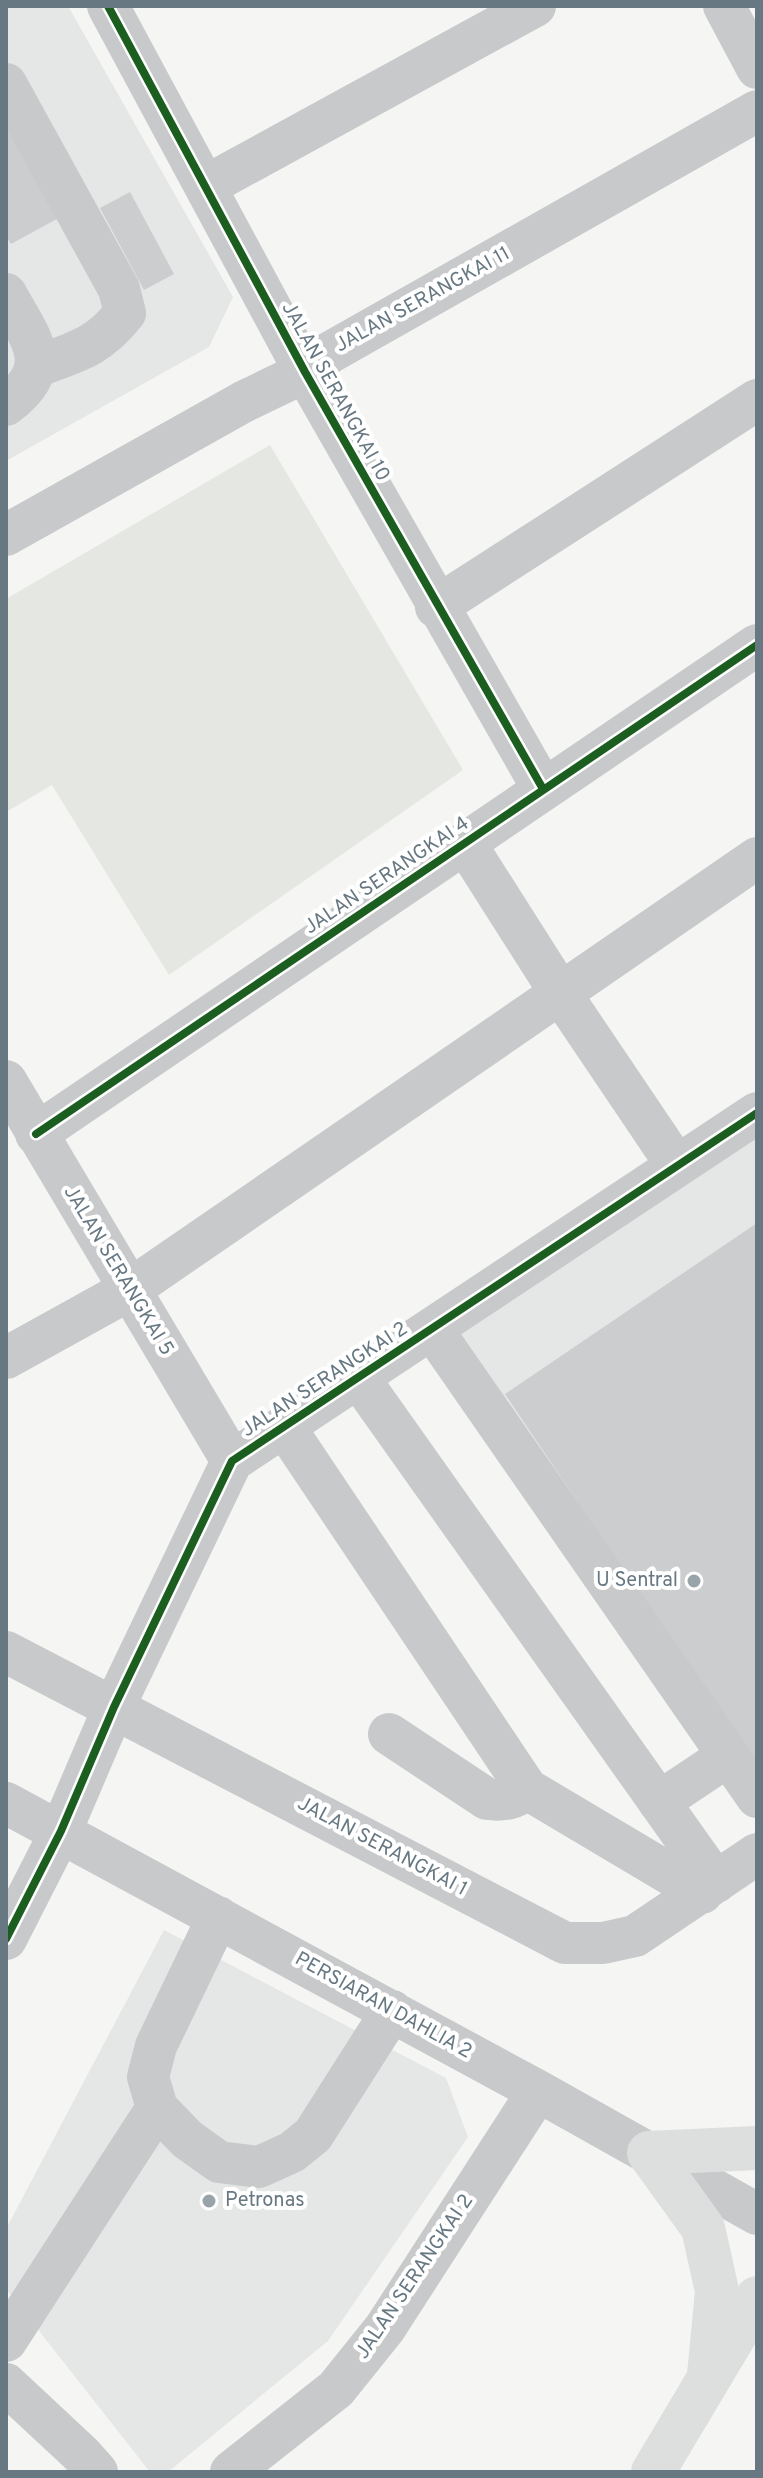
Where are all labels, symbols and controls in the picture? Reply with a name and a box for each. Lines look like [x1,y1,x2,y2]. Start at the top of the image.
street label: JALAN SERANGKAI 11 [331,241,515,359]
street label: JALAN SERANGKAI 10 [275,298,395,486]
street label: JALAN SERANGKAI 4 [299,811,475,941]
street label: JALAN SERANGKAI 5 [57,1181,179,1361]
street label: JALAN SERANGKAI 2 [237,1316,413,1444]
place label: U Sentral [596,1568,678,1594]
marker: U Sentral [685,1572,703,1590]
street label: JALAN SERANGKAI 1 [293,1791,471,1903]
street label: PERSIARAN DAHLIA 2 [290,1946,476,2066]
place label: Petronas [225,2188,305,2214]
street label: JALAN SERANGKAI 2 [350,2190,480,2364]
marker: Petronas [200,2192,218,2210]

